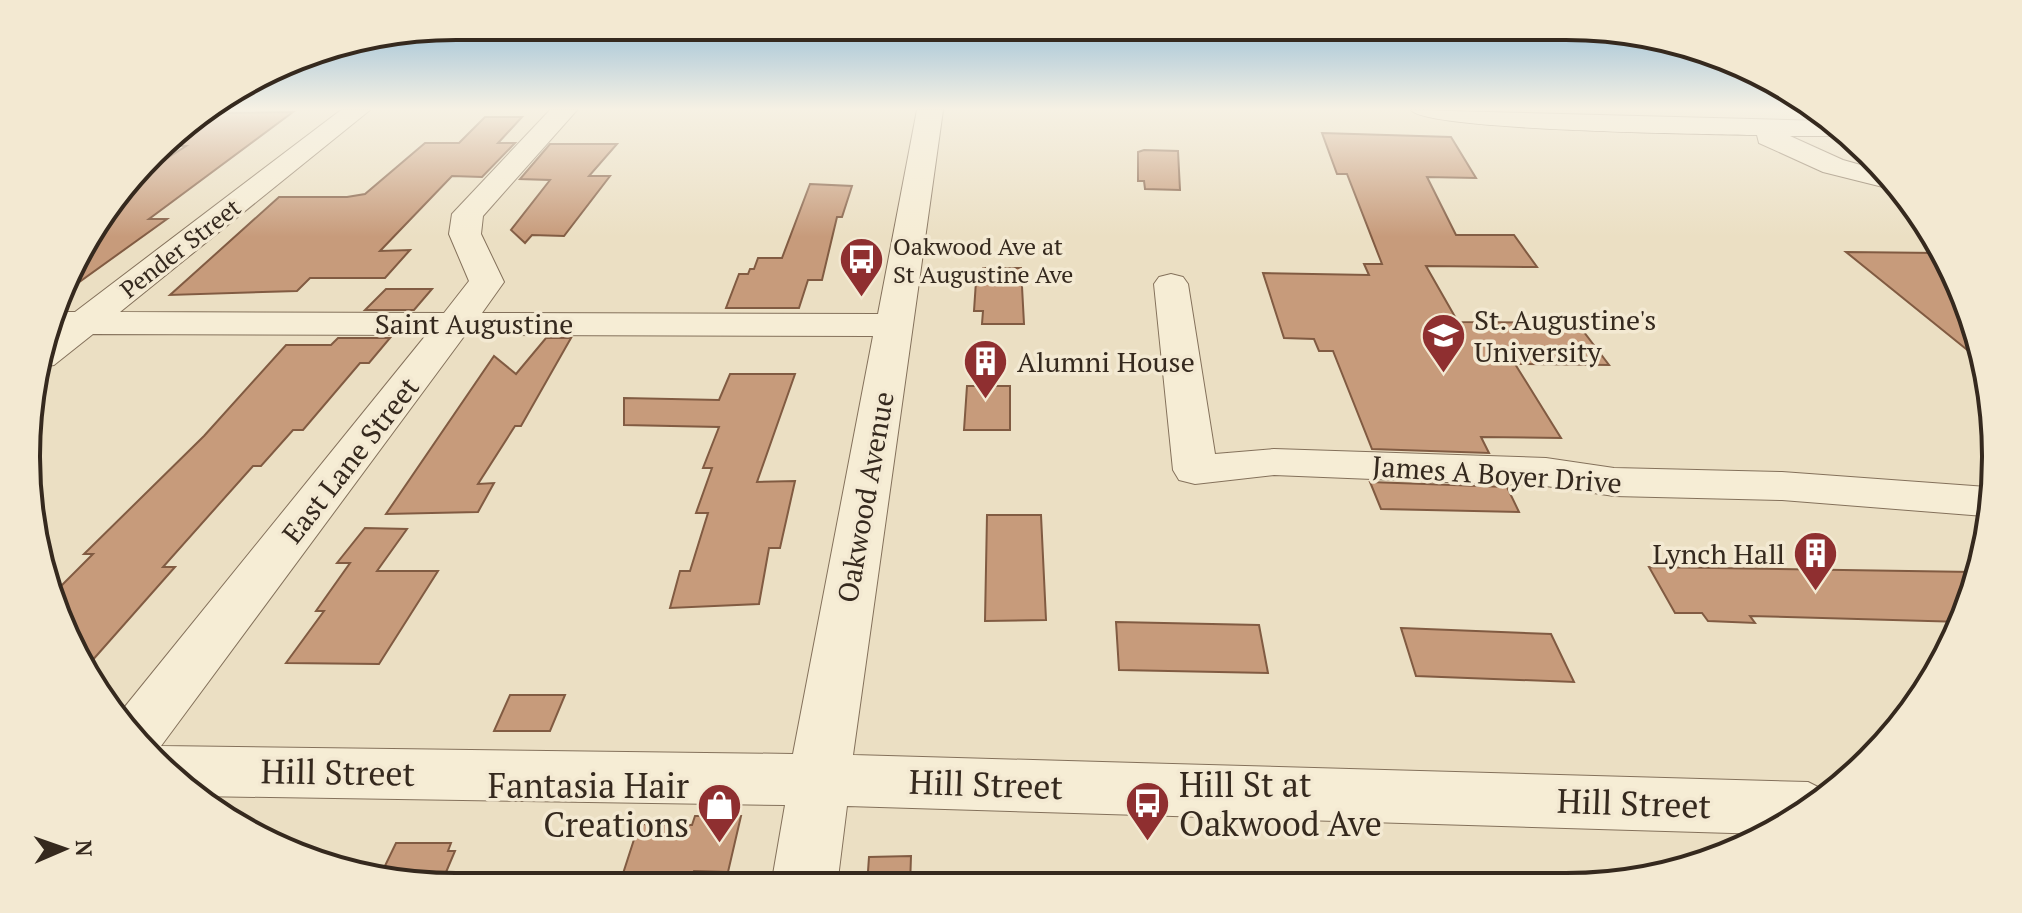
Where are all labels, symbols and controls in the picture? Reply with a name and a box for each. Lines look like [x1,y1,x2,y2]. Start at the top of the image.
street label: Pender Street [113,191,247,305]
place label: Oakwood Ave at St Augustine Ave [893,230,1073,290]
bus stop icon: Oakwood Ave at St Augustine Ave [838,236,886,299]
place label: St. Augustine's University [1474,301,1656,370]
street label: Saint Augustine [375,305,573,342]
school or university icon: St. Augustine's University [1419,311,1467,374]
building icon: Alumni House [962,337,1010,400]
place label: Alumni House [1017,343,1195,380]
street label: East Lane Street [273,369,427,551]
street label: Oakwood Avenue [828,389,902,605]
street label: James A Boyer Drive [1371,447,1623,501]
building icon: Lynch Hall [1792,529,1840,592]
place label: Lynch Hall [1653,535,1785,572]
street label: Hill Street [260,748,416,796]
street label: Hill Street [908,759,1064,809]
place label: Hill St at Oakwood Ave [1179,762,1382,846]
place label: Fantasia Hair Creations [488,763,689,847]
street label: Hill Street [1556,778,1712,828]
bus stop icon: Hill St at Oakwood Ave [1124,780,1172,843]
shop icon: Fantasia Hair Creations [696,781,744,844]
north arrow [24,809,104,889]
text: N [70,839,99,857]

